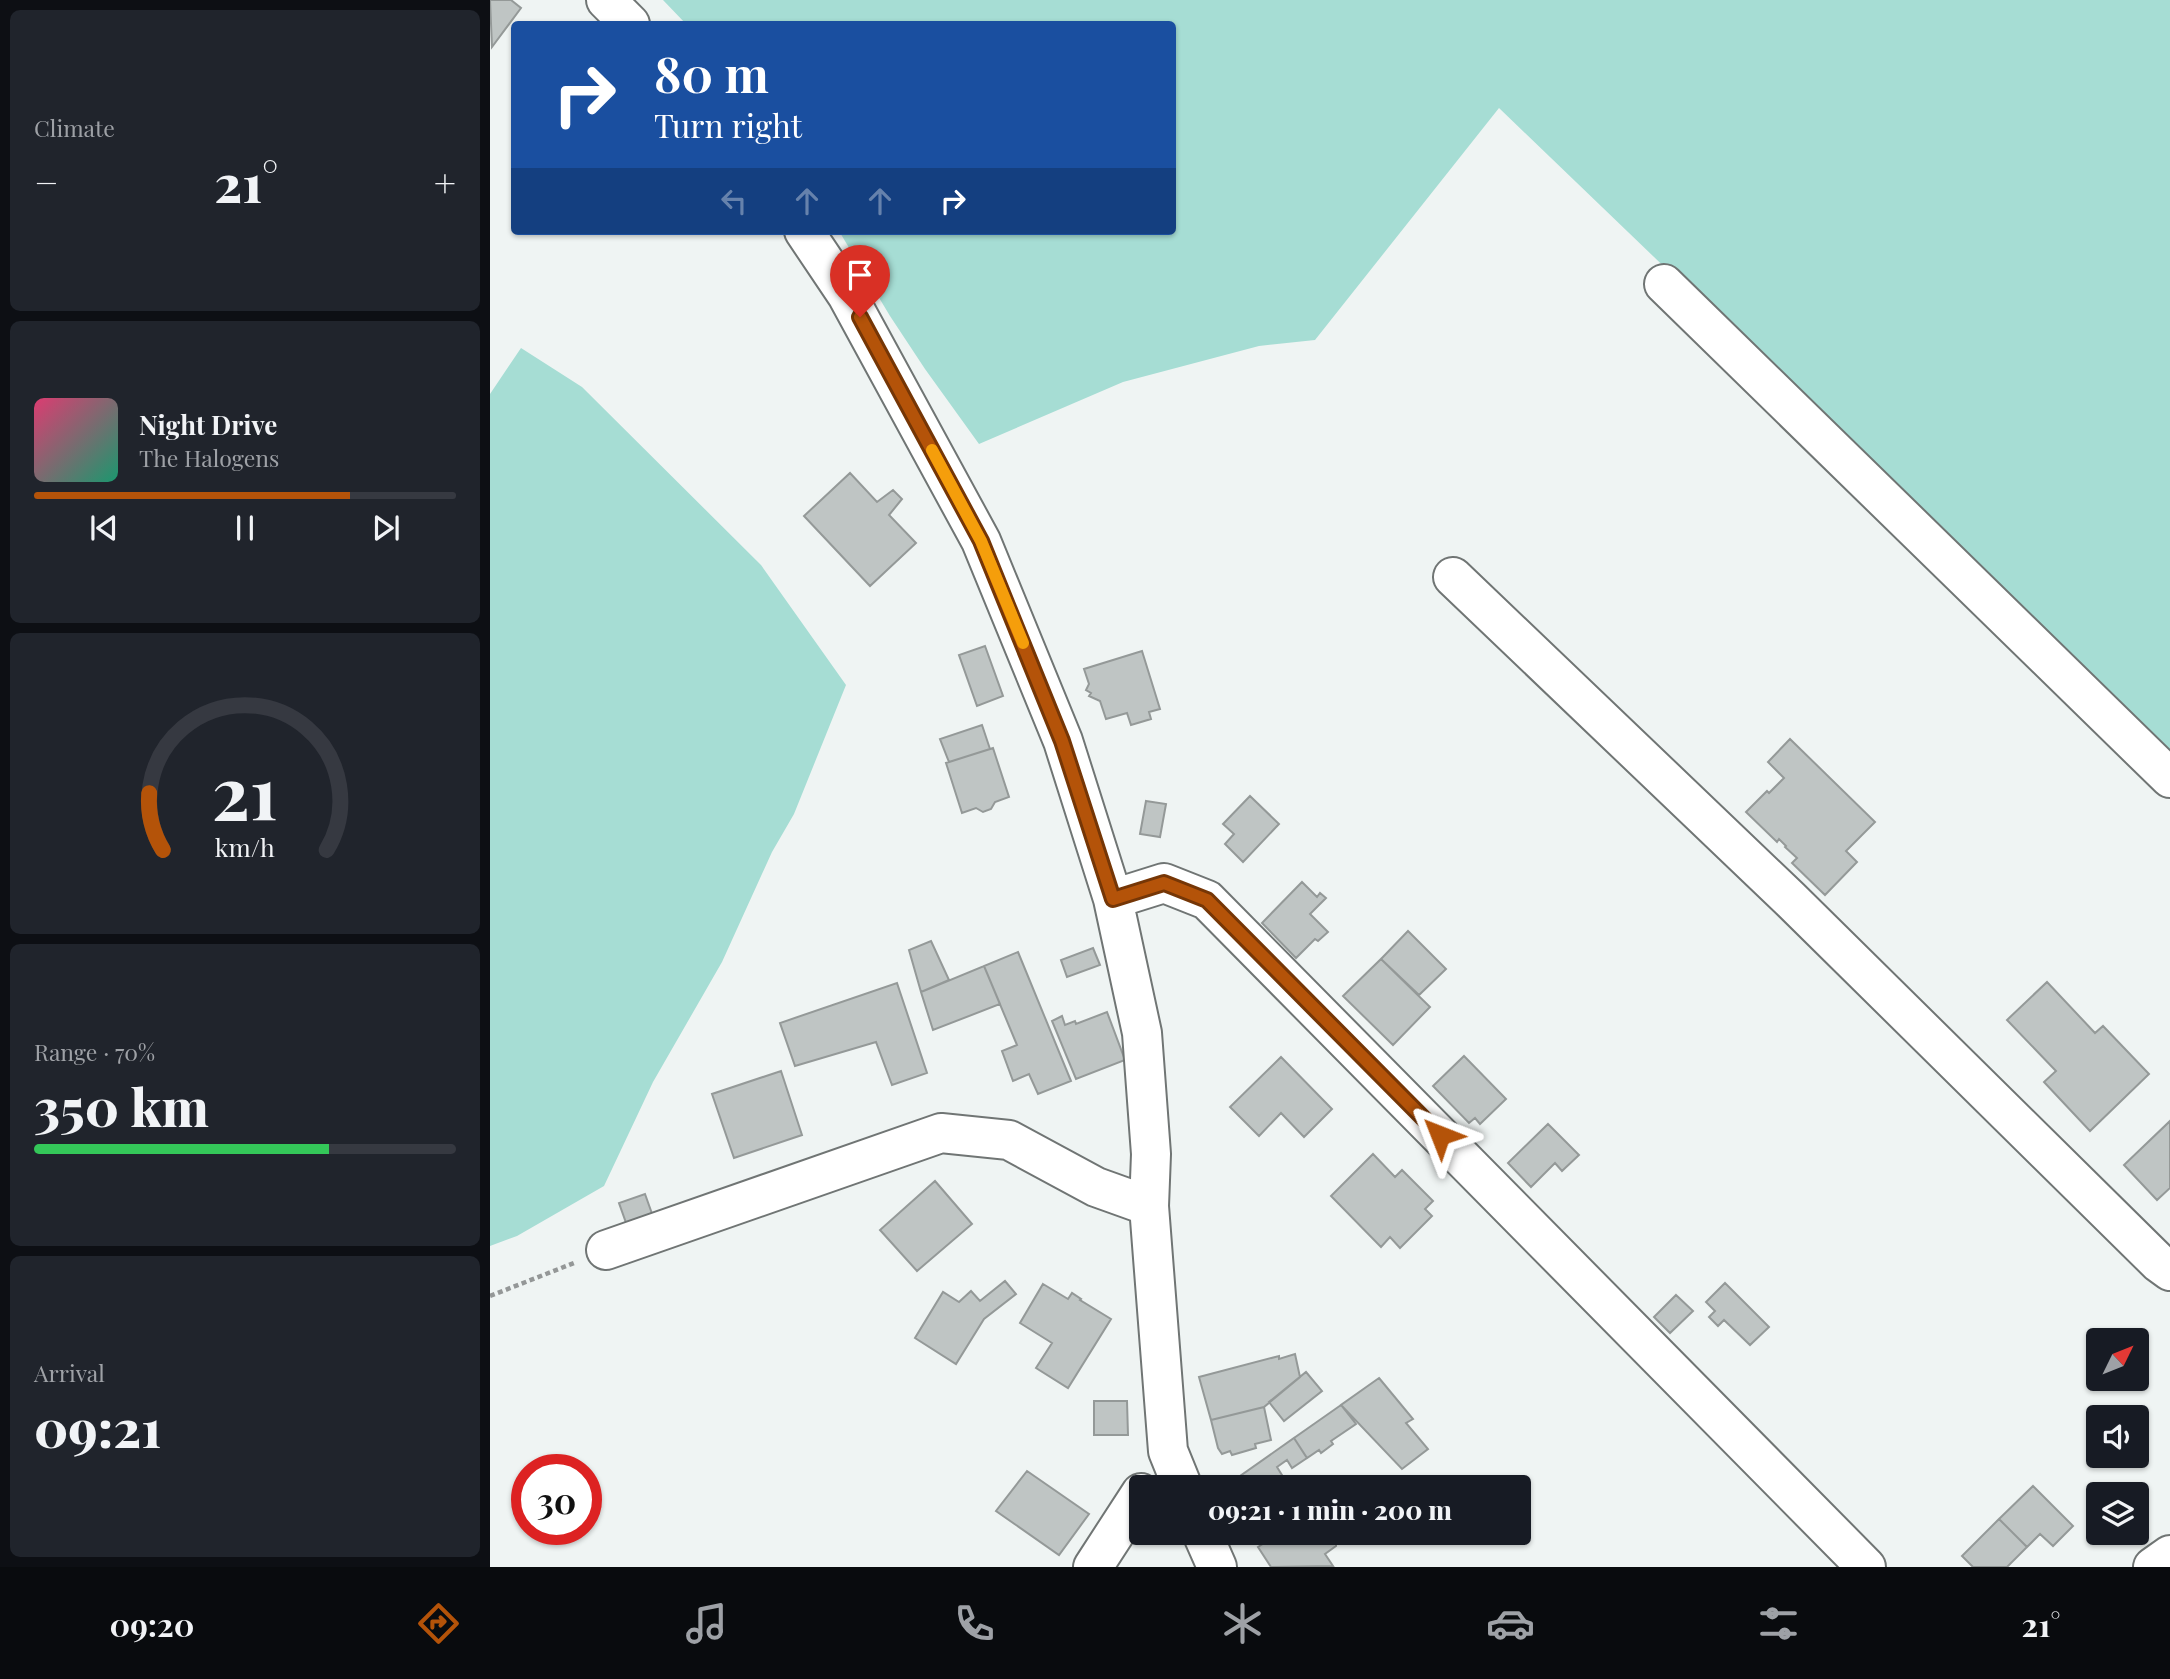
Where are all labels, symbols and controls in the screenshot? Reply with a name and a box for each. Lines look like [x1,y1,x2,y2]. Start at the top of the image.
text: 80 m [654,40,769,105]
icon: right [539,49,630,140]
text: Turn right [654,103,802,146]
text: Climate [34,112,115,143]
text: 21° [214,147,278,216]
text: − [34,156,59,207]
text: + [434,156,456,207]
icon: left [715,182,753,220]
icon: ahead [788,182,826,220]
icon: ahead [861,182,899,220]
icon: right [934,182,972,220]
pin [830,245,890,317]
icon: arrive [841,256,879,294]
text: Night Drive [139,407,277,442]
text: The Halogens [139,442,279,473]
icon: previous [85,509,123,547]
icon: pause [226,509,264,547]
icon: next [367,509,405,547]
text: 21 [212,741,278,838]
text: km/h [215,829,275,862]
text: Range · 70% [34,1036,155,1067]
text: 350 km [34,1071,209,1140]
position arrow [1403,1098,1477,1172]
north arrow [2086,1328,2149,1391]
map controls [2086,1328,2149,1545]
text: Arrival [34,1357,105,1388]
text: 09:21 [34,1392,161,1461]
button: sound [2086,1405,2149,1468]
speed limit sign: 30 [511,1454,602,1545]
button: layers [2086,1482,2149,1545]
text: 09:21 · 1 min · 200 m [1208,1492,1452,1527]
icon: directions [414,1599,463,1648]
icon: music [682,1599,731,1648]
icon: phone [950,1599,999,1648]
icon: climate [1218,1599,1267,1648]
icon: car [1486,1599,1535,1648]
icon: filters [1754,1599,1803,1648]
text: 09:20 [110,1602,195,1645]
text: 21° [2022,1602,2060,1645]

